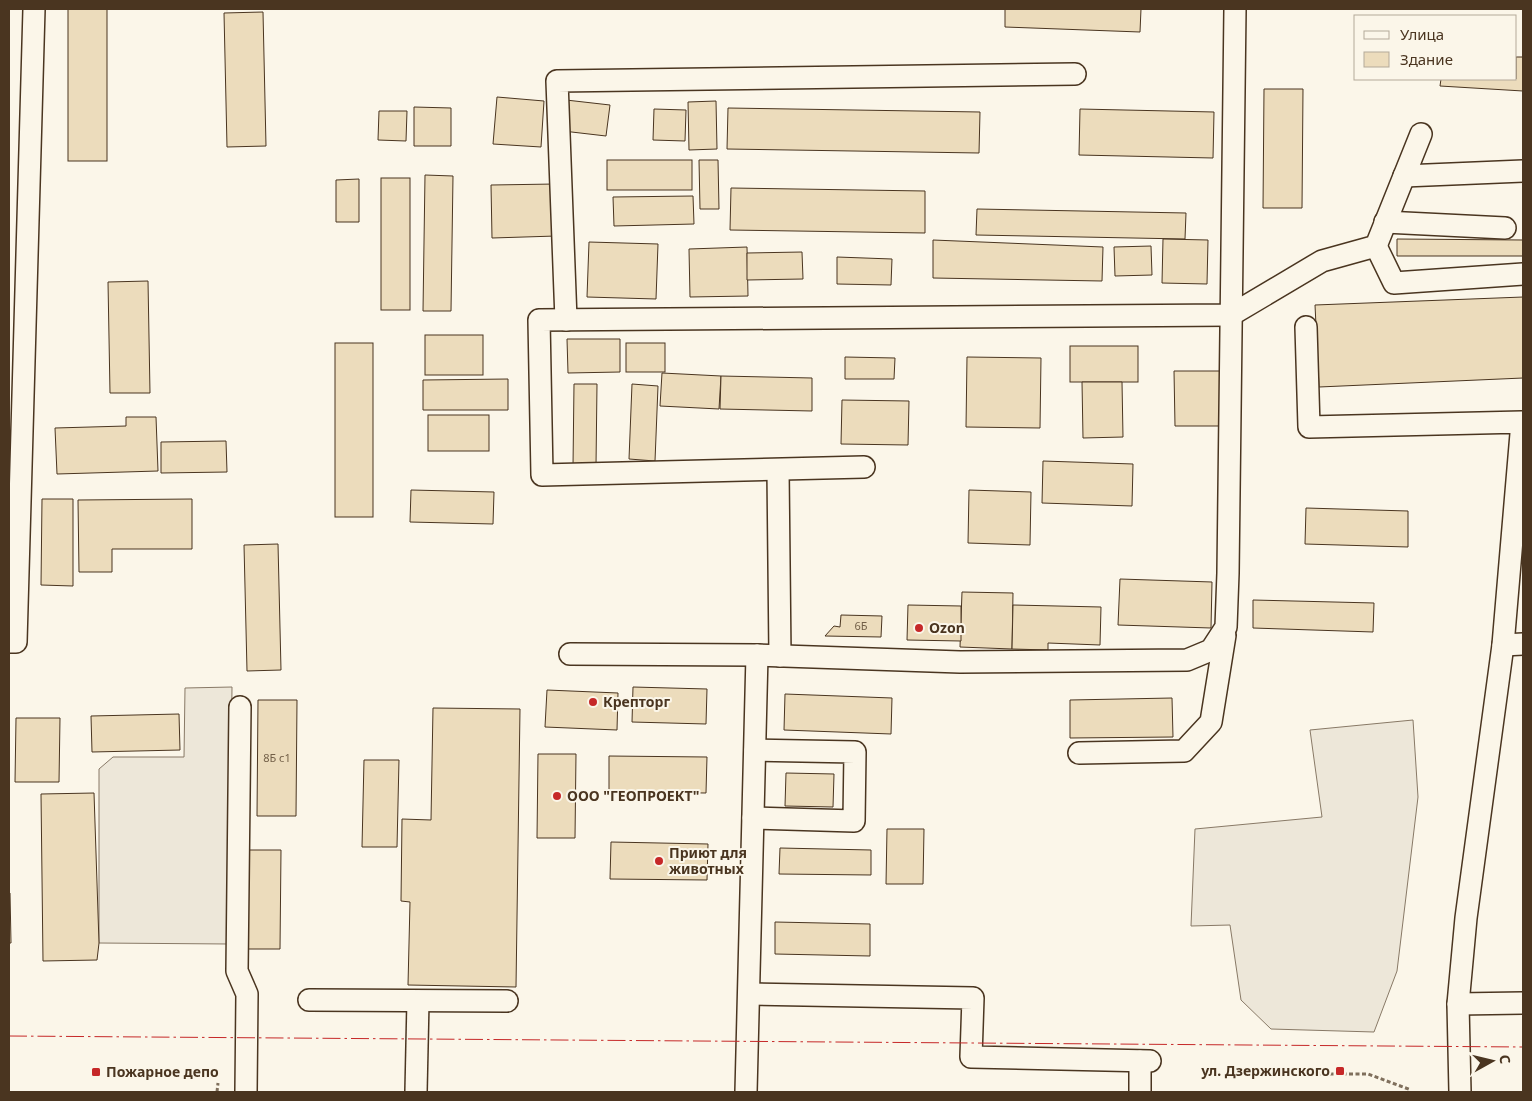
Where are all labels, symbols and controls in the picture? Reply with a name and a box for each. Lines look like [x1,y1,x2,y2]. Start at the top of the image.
legend [1354,15,1517,80]
text: Улица [1400,24,1444,44]
text: Здание [1400,49,1453,69]
house number: 6Б [854,618,868,633]
place label: Ozon [929,618,965,637]
marker: Ozon [913,622,925,634]
place label: Крепторг [603,692,670,711]
marker: Крепторг [587,696,599,708]
house number: 8Б с1 [263,750,291,765]
place label: ООО "ГЕОПРОЕКТ" [567,786,699,805]
marker: ООО "ГЕОПРОЕКТ" [551,790,563,802]
place label: Приют для животных [669,843,747,878]
marker: Приют для животных [653,855,665,867]
north arrow [1467,1036,1517,1086]
text: С [1495,1053,1515,1065]
place label: ул. Дзержинского [1200,1061,1330,1080]
place label: Пожарное депо [106,1062,219,1081]
marker: ул. Дзержинского [1334,1065,1346,1077]
marker: Пожарное депо [90,1066,102,1078]

